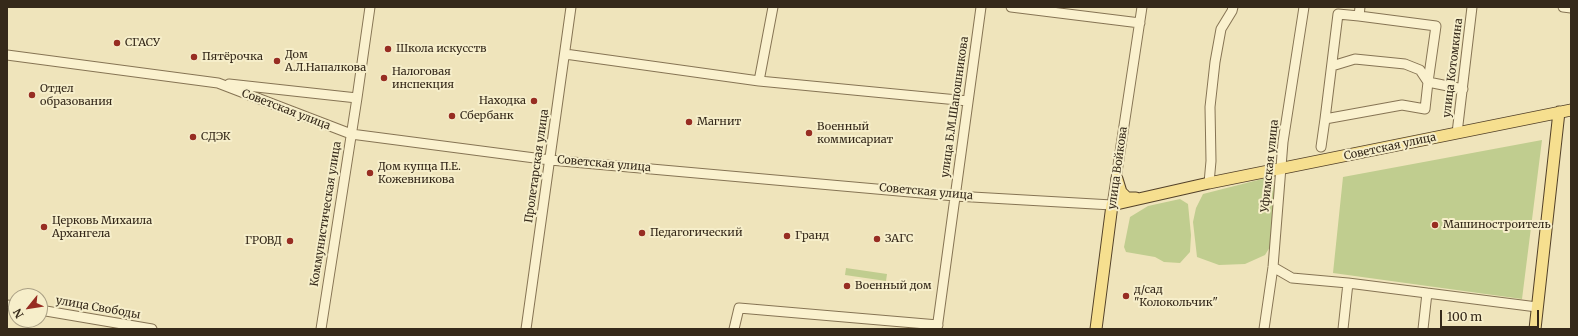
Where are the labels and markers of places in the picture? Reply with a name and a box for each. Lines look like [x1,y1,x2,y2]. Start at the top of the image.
place label: СГАСУ [125,36,160,50]
marker: СГАСУ [112,38,122,48]
place label: Школа искусств [396,42,487,56]
marker: Школа искусств [383,44,393,54]
place label: Дом А.Л.Напалкова [285,48,366,74]
place label: Пятёрочка [202,50,263,64]
marker: Пятёрочка [189,52,199,62]
marker: Дом А.Л.Напалкова [272,56,282,66]
place label: Налоговая инспекция [392,65,454,91]
marker: Налоговая инспекция [379,73,389,83]
place label: Отдел образования [40,82,112,108]
marker: Отдел образования [27,90,37,100]
place label: Находка [479,94,526,108]
marker: Находка [529,96,539,106]
place label: Сбербанк [460,109,514,123]
marker: Сбербанк [447,111,457,121]
place label: Магнит [697,115,741,129]
marker: Магнит [684,117,694,127]
place label: Военный коммисариат [817,120,893,146]
marker: Военный коммисариат [804,128,814,138]
place label: СДЭК [201,130,231,144]
marker: СДЭК [188,132,198,142]
place label: Дом купца П.Е. Кожевникова [378,160,461,186]
marker: Дом купца П.Е. Кожевникова [365,168,375,178]
place label: Церковь Михаила Архангела [52,214,152,240]
place label: Машиностроитель [1443,218,1551,232]
marker: Машиностроитель [1430,220,1440,230]
marker: Церковь Михаила Архангела [39,222,49,232]
place label: Педагогический [650,226,742,240]
marker: Педагогический [637,228,647,238]
place label: Гранд [795,229,829,243]
marker: Гранд [782,231,792,241]
place label: ЗАГС [885,232,913,246]
place label: ГРОВД [245,234,282,248]
marker: ЗАГС [872,234,882,244]
marker: ГРОВД [285,236,295,246]
place label: Военный дом [855,279,932,293]
marker: Военный дом [842,281,852,291]
place label: д/сад "Колокольчик" [1134,283,1218,309]
marker: д/сад "Колокольчик" [1121,291,1131,301]

